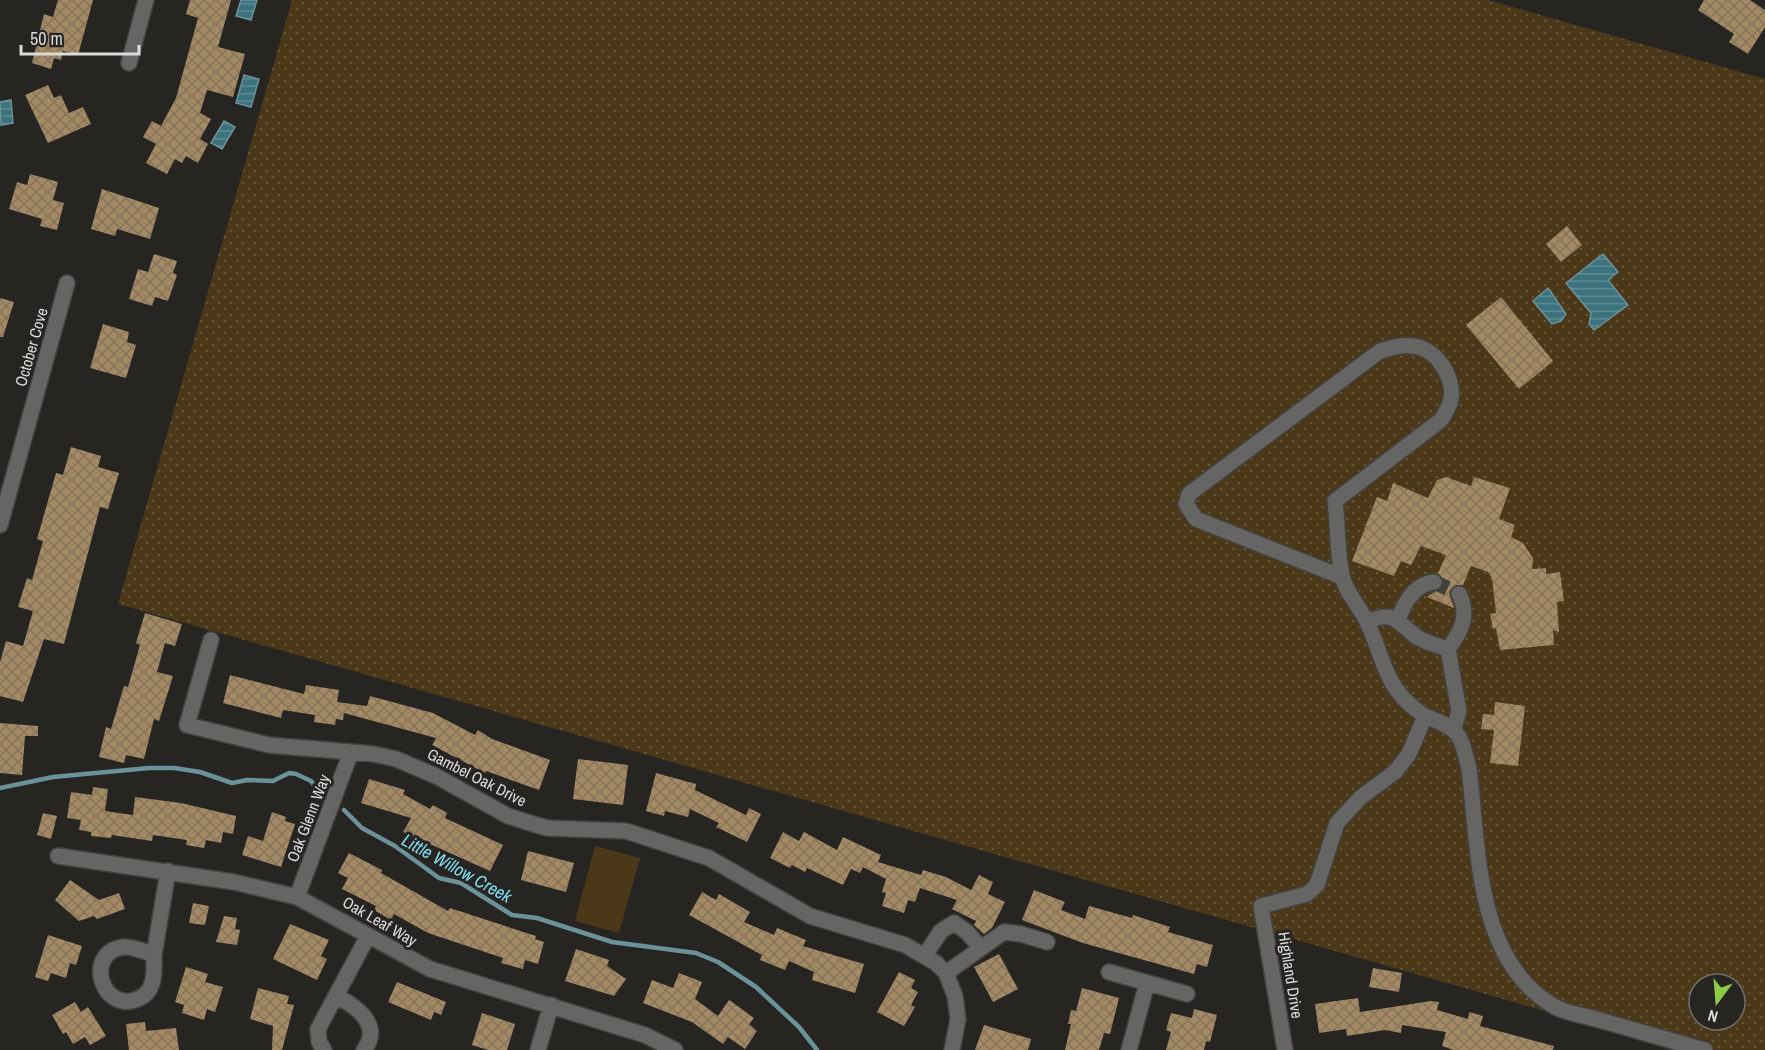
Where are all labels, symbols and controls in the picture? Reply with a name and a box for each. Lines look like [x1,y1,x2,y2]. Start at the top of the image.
scale bar [21,18,140,56]
text: 50 m [30,26,63,51]
street label: October Cove [9,305,53,389]
street label: Gambel Oak Drive [424,743,530,811]
street label: Oak Glenn Way [281,771,335,865]
water label: Little Willow Creek [397,827,517,909]
street label: Oak Leaf Way [339,891,422,951]
street label: Highland Drive [1273,930,1309,1020]
north arrow [1687,972,1747,1032]
text: N [1705,1005,1720,1028]

